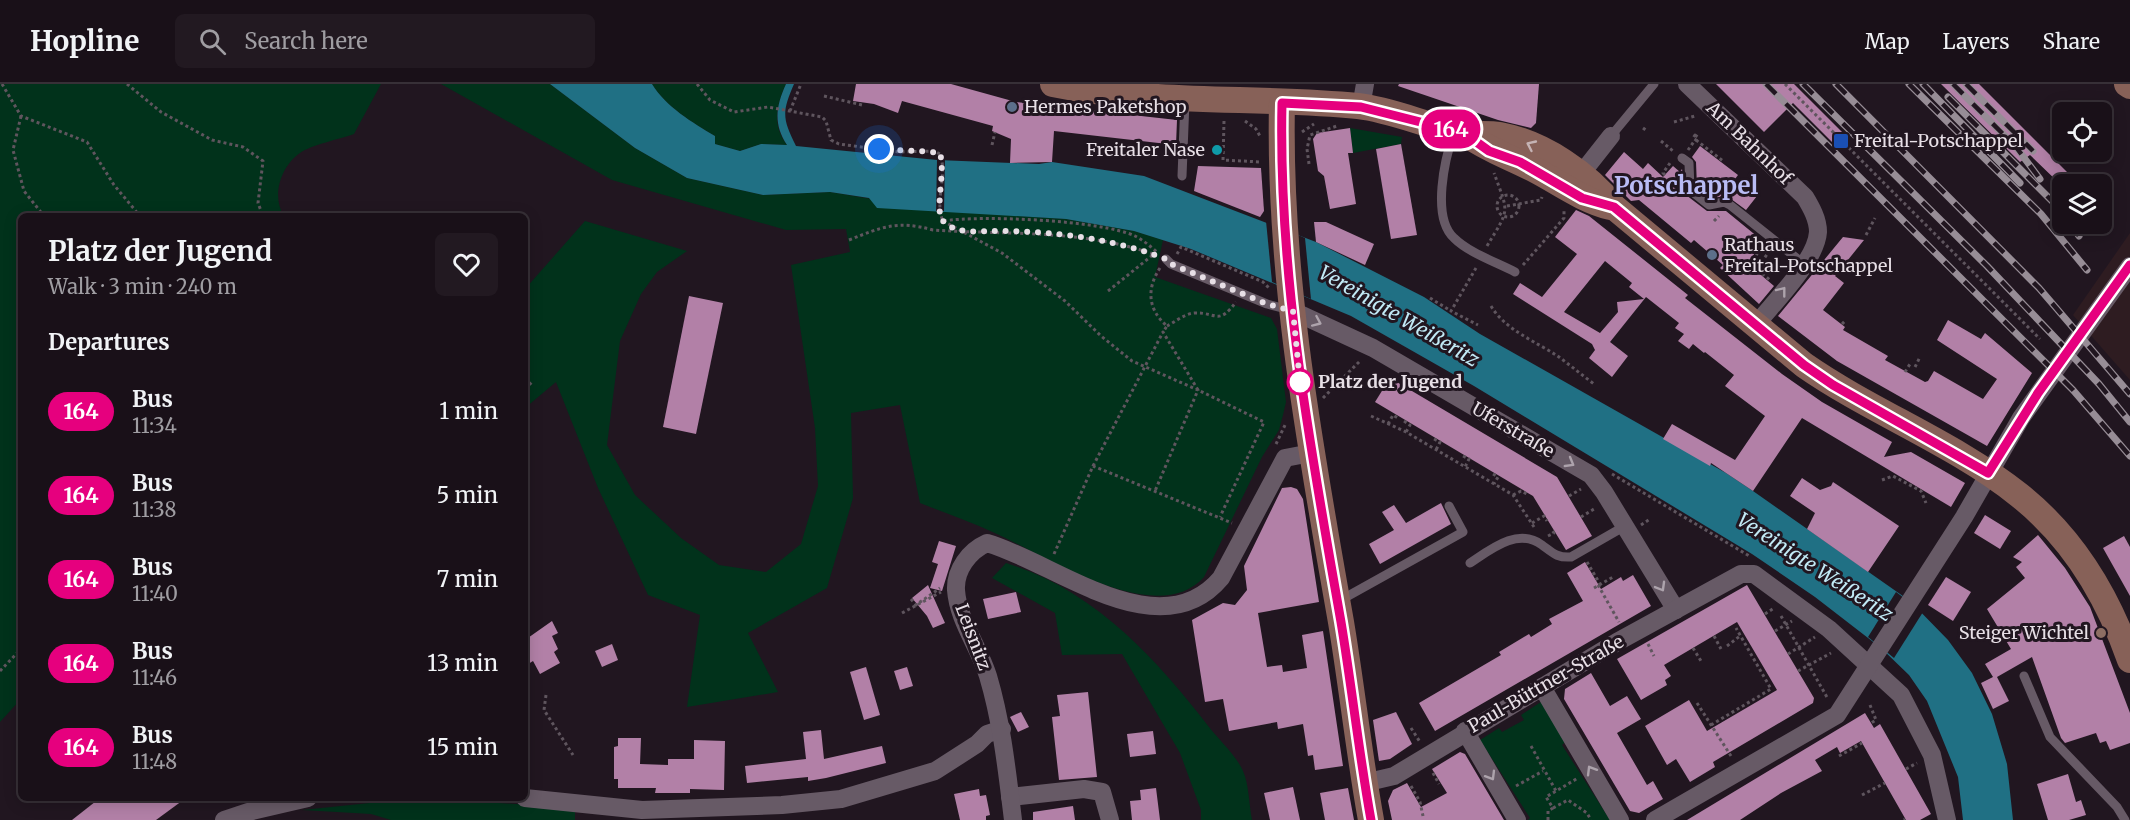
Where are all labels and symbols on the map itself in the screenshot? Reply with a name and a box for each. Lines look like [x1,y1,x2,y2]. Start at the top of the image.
place label: Hermes Paketshop [1024,95,1187,118]
street label: Am Bahnhof [1701,96,1798,190]
marker: Hermes Paketshop [1005,100,1019,114]
line badge: 164 [1416,110,1486,148]
place label: Freital-Potschappel [1854,129,2023,152]
marker: Freital-Potschappel [1832,132,1850,150]
your location [864,134,894,164]
place label: Freitaler Nase [1086,138,1205,161]
one-way arrow [1526,141,1537,153]
marker: Freitaler Nase [1210,143,1224,157]
district label: Potschappel [1614,170,1758,201]
place label: Rathaus Freital-Potschappel [1724,233,1893,277]
marker: Rathaus Freital-Potschappel [1705,248,1719,262]
water label: Vereinigte Weißeritz [1315,259,1485,372]
one-way arrow [1774,287,1785,298]
one-way arrow [1311,315,1322,327]
marker: Platz der Jugend [1287,369,1313,395]
place label: Platz der Jugend [1318,370,1462,393]
street label: Uferstraße [1468,397,1559,462]
one-way arrow [1564,456,1574,468]
water label: Vereinigte Weißeritz [1732,507,1899,627]
one-way arrow [1654,581,1665,591]
street label: Leisnitz [950,600,997,674]
place label: Steiger Wichtel [1959,621,2089,644]
marker: Steiger Wichtel [2094,626,2108,640]
street label: Paul-Büttner-Straße [1464,630,1628,737]
one-way arrow [1586,766,1598,776]
one-way arrow [1484,770,1496,780]

